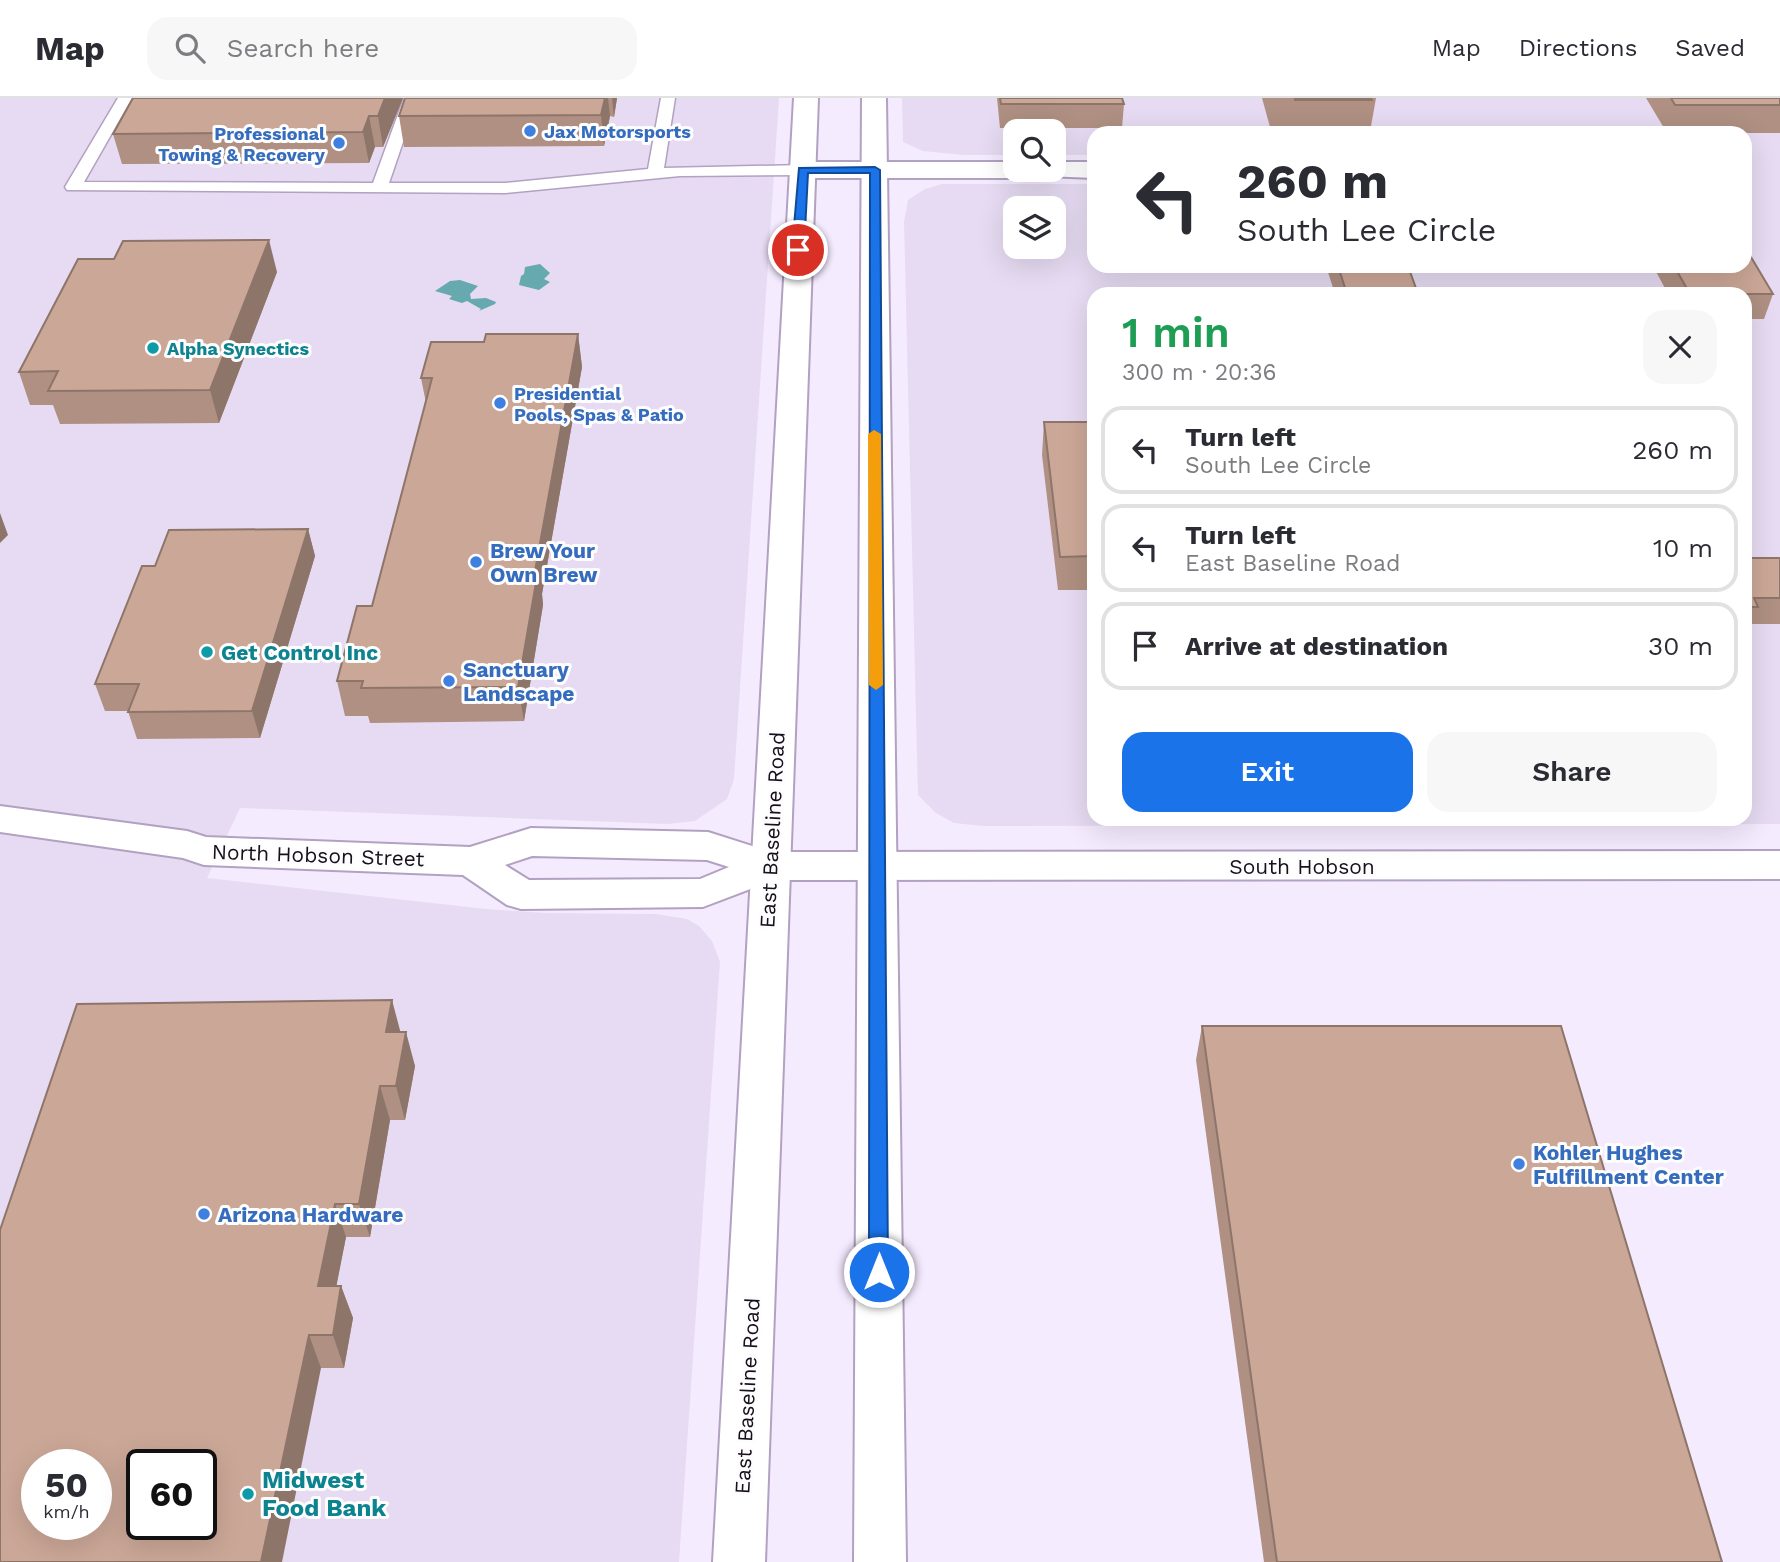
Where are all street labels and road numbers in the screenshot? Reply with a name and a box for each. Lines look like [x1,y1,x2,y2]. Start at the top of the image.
street label: East Baseline Road [754,731,790,929]
street label: North Hobson Street [211,839,425,871]
street label: South Hobson [1229,854,1375,879]
street label: East Baseline Road [729,1297,765,1495]

